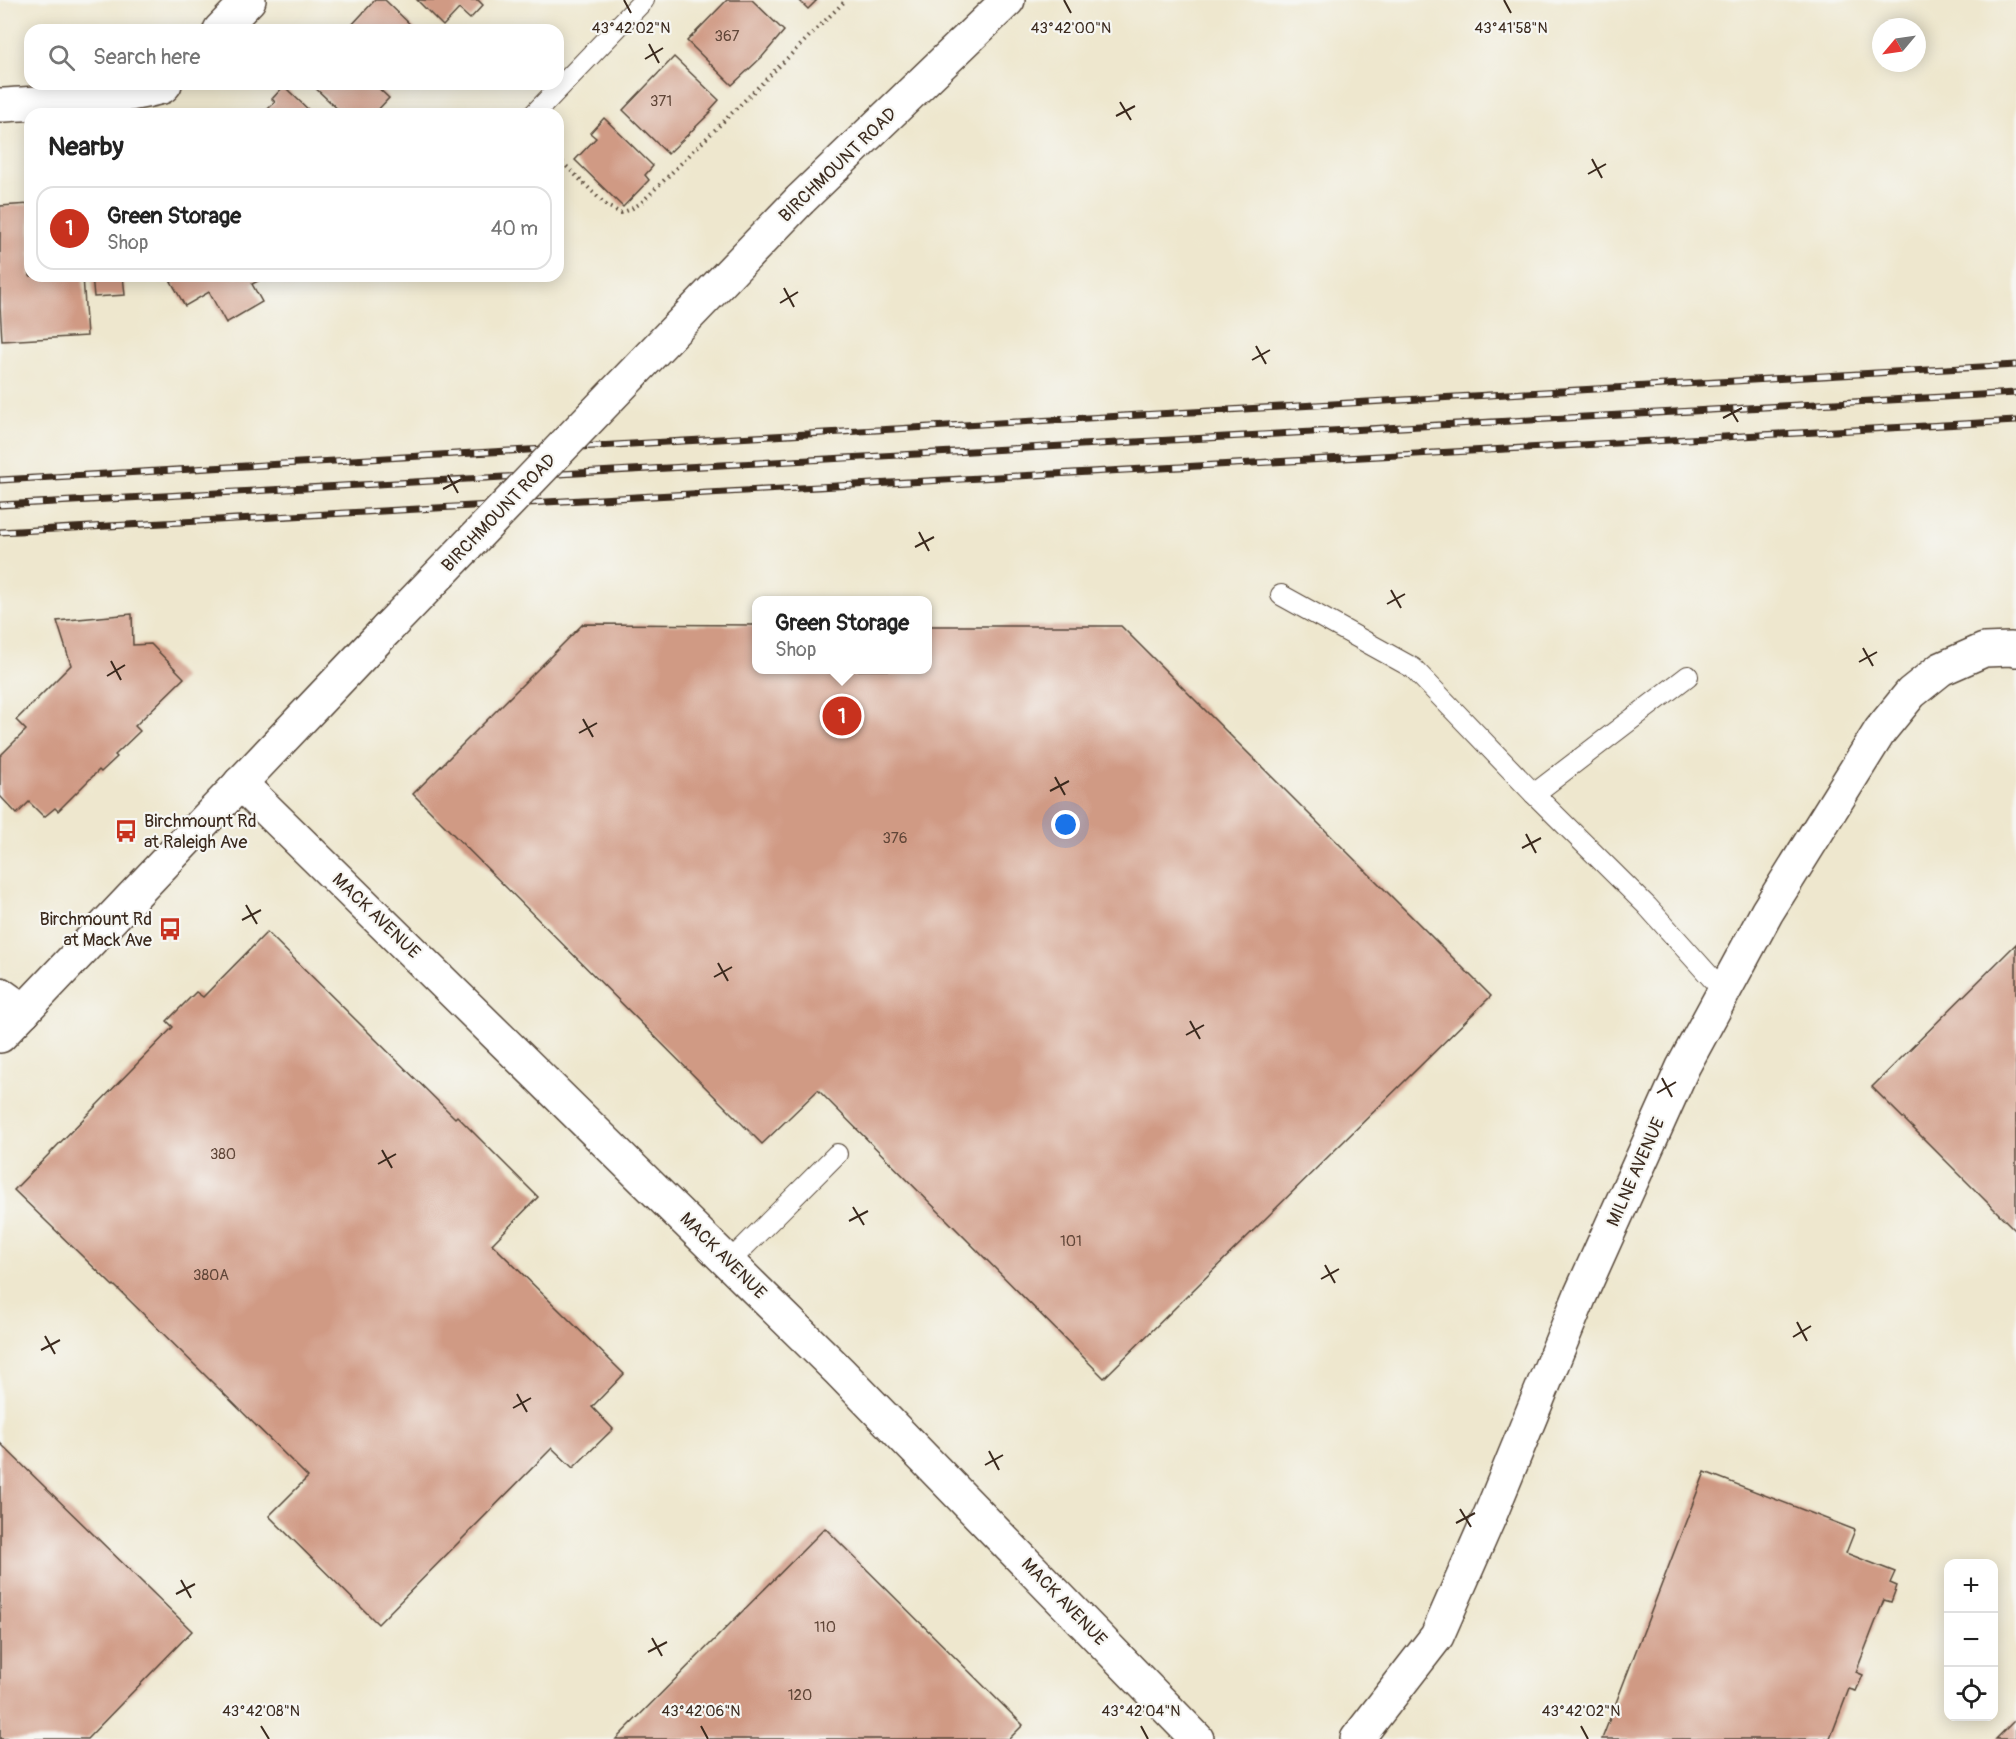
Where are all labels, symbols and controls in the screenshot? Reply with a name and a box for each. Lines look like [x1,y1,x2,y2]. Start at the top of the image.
north arrow [1872,18,1926,72]
text: 43°42'02"N [592,19,670,38]
text: 43°42'00"N [1031,19,1111,38]
text: 43°41'58"N [1474,19,1548,38]
search box [24,24,564,90]
house number: 367 [715,27,740,46]
icon: search [45,41,78,74]
text: Search here [93,43,200,71]
house number: 371 [650,92,672,111]
street label: BIRCHMOUNT ROAD [774,103,902,227]
text: Nearby [48,131,124,163]
text: Green Storage [107,202,241,230]
text: 1 [66,216,73,241]
text: 40 m [491,216,538,241]
text: Shop [107,230,148,255]
street label: BIRCHMOUNT ROAD [437,449,561,577]
popup [752,596,932,674]
text: Green Storage [775,609,909,637]
text: Shop [775,637,816,662]
pin: 1 [822,694,862,738]
place label: Birchmount Rd at Raleigh Ave [144,810,257,854]
your location [1051,810,1080,839]
bus stop icon: Birchmount Rd at Raleigh Ave [113,818,139,844]
house number: 376 [882,829,908,848]
street label: MACK AVENUE [327,868,425,964]
place label: Birchmount Rd at Mack Ave [39,908,152,952]
bus stop icon: Birchmount Rd at Mack Ave [157,916,183,942]
street label: MILNE AVENUE [1602,1114,1670,1230]
house number: 380 [210,1145,236,1164]
street label: MACK AVENUE [675,1208,771,1304]
house number: 101 [1060,1232,1082,1251]
house number: 380A [193,1266,229,1285]
street label: MACK AVENUE [1016,1553,1112,1651]
map controls [1944,1559,1998,1721]
button: + [1944,1559,1998,1613]
button: − [1944,1613,1998,1667]
house number: 110 [814,1618,836,1637]
button: locate [1944,1667,1998,1721]
house number: 120 [788,1686,812,1705]
text: 43°42'08"N [222,1702,300,1721]
text: 43°42'06"N [662,1702,740,1721]
text: 43°42'04"N [1102,1702,1180,1721]
text: 43°42'02"N [1542,1702,1620,1721]

